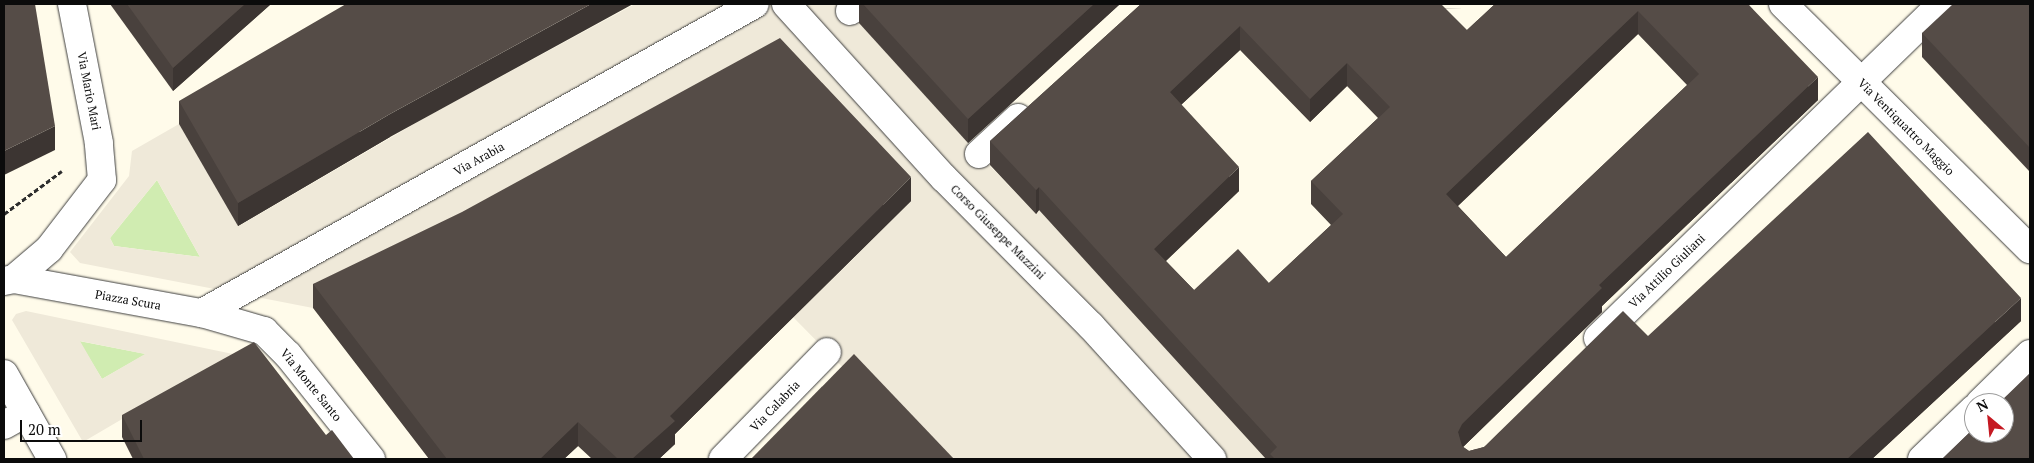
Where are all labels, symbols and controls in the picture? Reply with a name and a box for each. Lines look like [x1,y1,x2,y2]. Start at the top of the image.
street label: Via Mario Mari [74,51,104,131]
street label: Via Ventiquattro Maggio [1855,76,1957,178]
street label: Via Arabia [451,139,507,179]
street label: Corso Giuseppe Mazzini [948,182,1048,282]
street label: Via Attilio Giuliani [1626,231,1708,311]
street label: Piazza Scura [94,287,162,313]
street label: Via Monte Santo [277,346,345,424]
street label: Via Calabria [747,378,803,434]
north arrow [1964,393,2014,443]
text: N [1973,394,1991,416]
scale bar [22,410,145,442]
text: 20 m [28,419,61,439]

